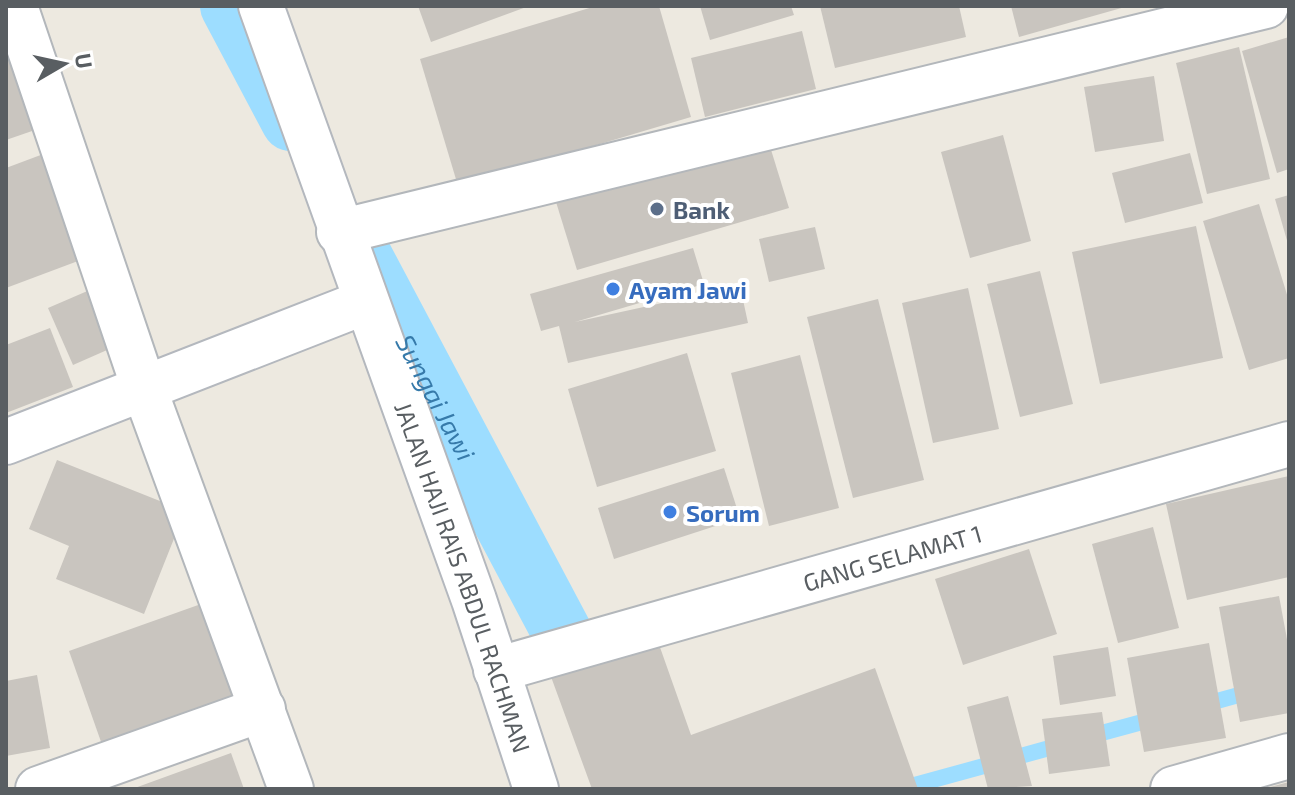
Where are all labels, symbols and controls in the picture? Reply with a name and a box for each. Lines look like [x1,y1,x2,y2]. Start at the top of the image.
north arrow [24,24,104,104]
text: U [71,51,99,70]
place label: Bank [673,195,730,224]
marker: Bank [648,200,666,218]
place label: Ayam Jawi [629,275,747,304]
marker: Ayam Jawi [604,280,622,298]
water label: Sungai Jawi [391,329,483,465]
street label: JALAN HAJI RAIS ABDUL RACHMAN [390,398,537,756]
place label: Sorum [686,498,760,527]
marker: Sorum [661,503,679,521]
street label: GANG SELAMAT 1 [800,518,985,596]

